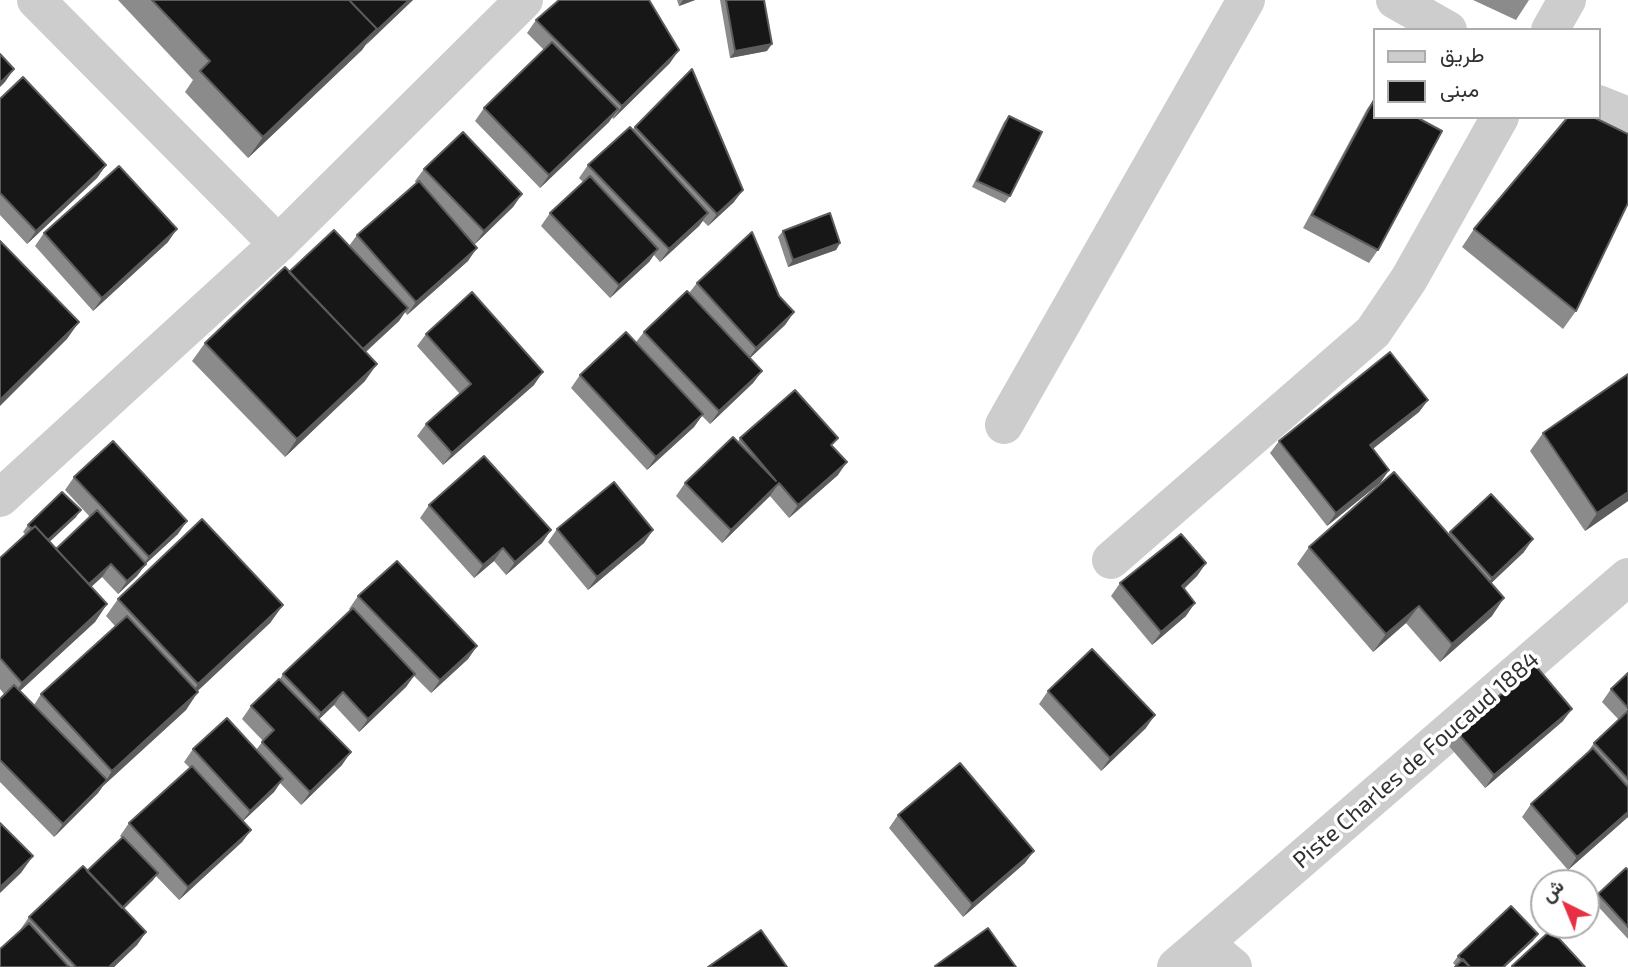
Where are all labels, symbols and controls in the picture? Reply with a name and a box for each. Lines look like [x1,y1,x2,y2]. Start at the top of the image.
legend [1372,28,1600,119]
text: طريق [1440,41,1485,66]
text: مبنى [1440,76,1479,101]
street label: Piste Charles de Foucaud 1884 [1287,646,1545,874]
north arrow [1530,869,1600,939]
text: ش [1536,874,1568,906]

